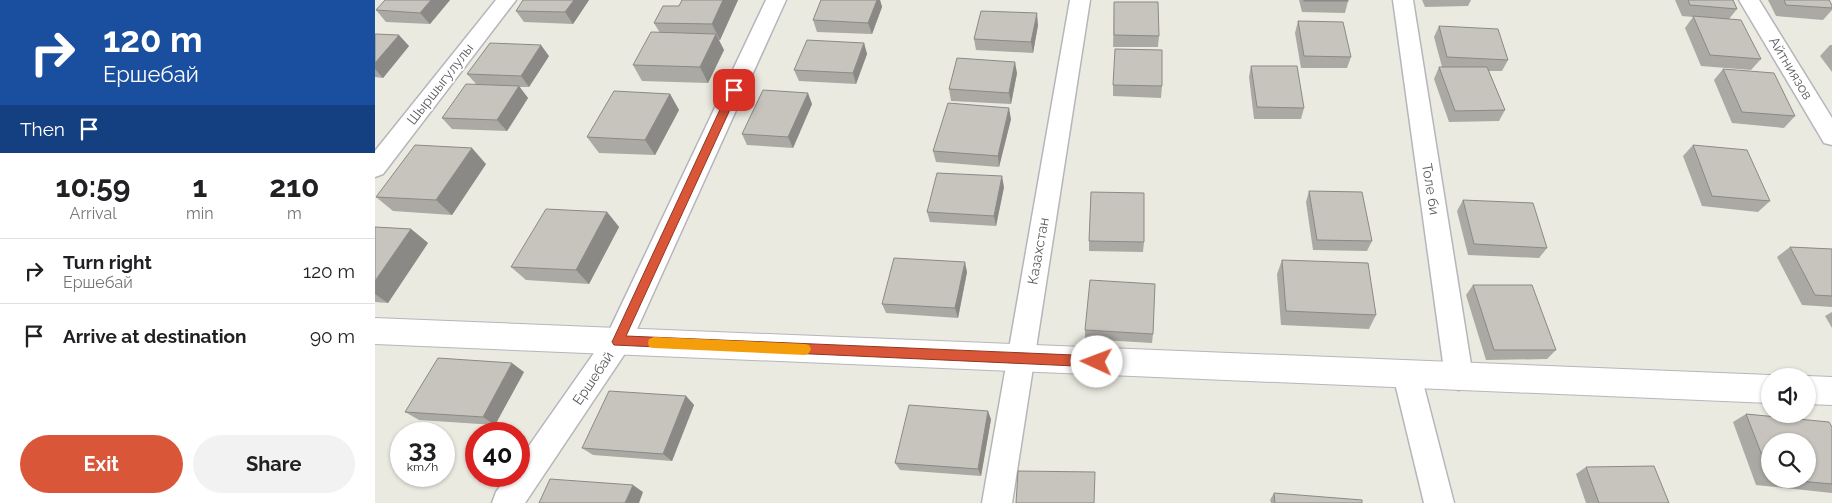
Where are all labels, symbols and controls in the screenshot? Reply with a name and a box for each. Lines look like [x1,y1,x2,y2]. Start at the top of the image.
text: 120 m [103,19,203,60]
icon: right [20,20,85,85]
street label: Айтниязов [1766,34,1816,102]
street label: Шыршыгулулы [403,40,477,128]
text: Ершебай [103,61,199,87]
pin [713,69,755,111]
icon: arrive [720,76,748,104]
icon: arrive [75,115,103,143]
text: Then [20,118,65,140]
street label: Толе би [1419,162,1443,216]
text: 10:59 [56,169,131,204]
text: 1 [192,169,207,204]
text: 210 [269,169,319,204]
text: Arrival [70,204,117,223]
text: min [186,204,214,223]
text: m [287,204,302,223]
street label: Казахстан [1024,216,1052,286]
text: Turn right [63,251,152,273]
icon: right [20,257,48,285]
text: 120 m [303,260,355,282]
text: Ершебай [63,273,133,292]
icon: arrive [20,322,48,350]
text: Arrive at destination [63,325,247,347]
text: 90 m [310,325,355,347]
position arrow [1070,335,1122,387]
street label: Ершебай [569,348,617,408]
map controls [1761,368,1816,488]
button: sound [1761,368,1816,423]
speed limit sign: 40 [465,422,530,487]
text: 33 [409,433,436,463]
button: search [1761,433,1816,488]
button: Exit [20,435,183,493]
button: Share [193,435,355,493]
text: km/h [407,460,438,474]

